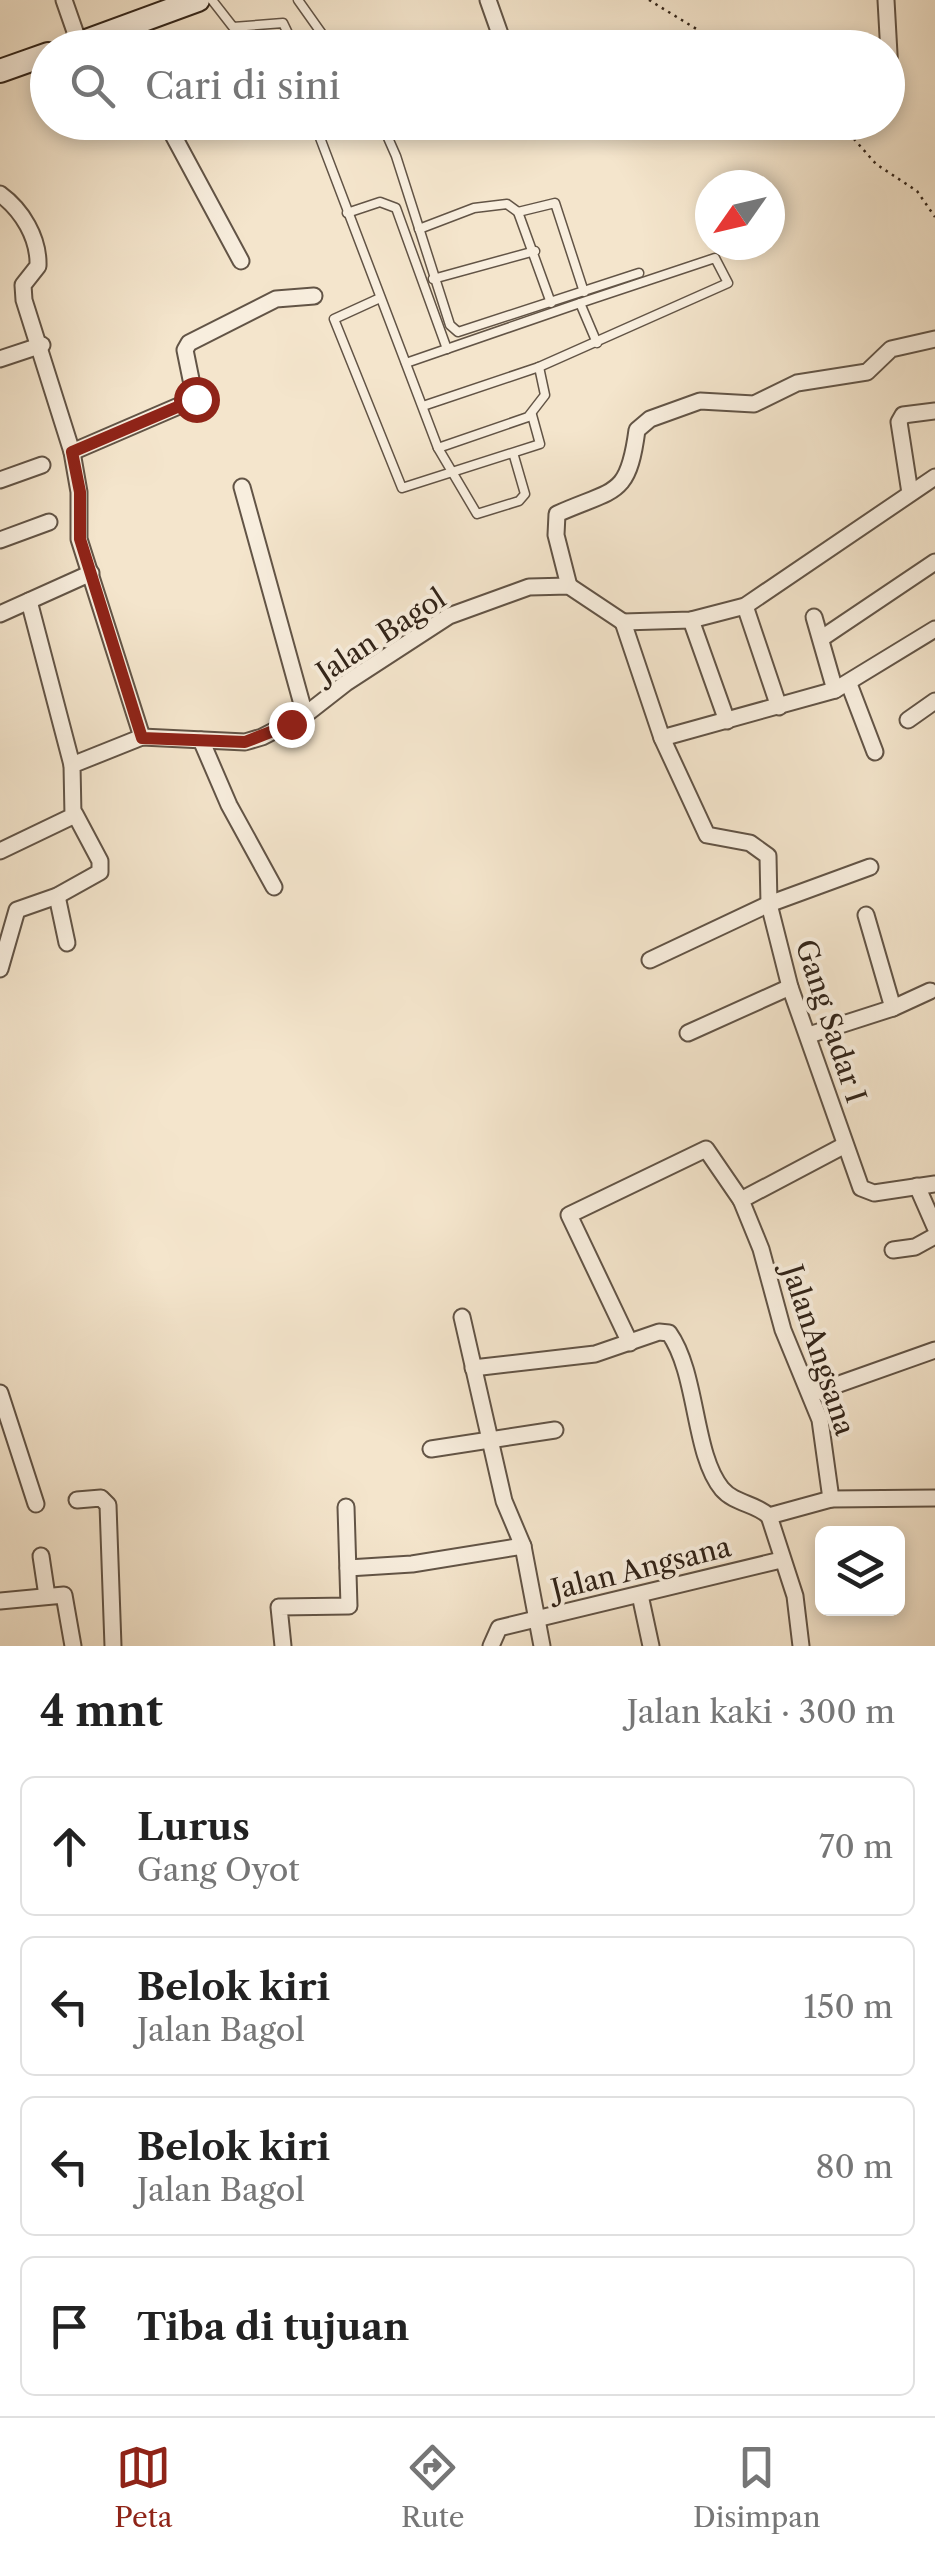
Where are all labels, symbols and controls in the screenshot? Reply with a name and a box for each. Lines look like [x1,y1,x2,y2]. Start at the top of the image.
search box [30,30,905,140]
icon: search [65,58,120,113]
text: Cari di sini [145,62,340,109]
north arrow [695,170,785,260]
route start [174,377,220,423]
street label: Jalan Bagol [307,581,452,691]
route end [269,702,315,748]
street label: Gang Sadar I [789,935,873,1107]
street label: JalanAngsana [774,1257,863,1440]
map controls [815,1526,905,1616]
button: layers [815,1526,905,1616]
street label: Jalan Angsana [544,1529,734,1608]
text: 4 mnt [40,1685,163,1737]
text: Jalan kaki · 300 m [627,1692,895,1731]
text: Lurus [137,1803,250,1850]
icon: ahead [42,1819,97,1874]
text: 70 m [819,1827,893,1866]
text: Gang Oyot [137,1850,300,1889]
text: Belok kiri [137,1963,330,2010]
icon: left [42,1979,97,2034]
text: 150 m [804,1987,893,2026]
text: Jalan Bagol [137,2010,305,2049]
text: Belok kiri [137,2123,330,2170]
icon: left [42,2139,97,2194]
text: 80 m [815,2147,893,2186]
text: Jalan Bagol [137,2170,305,2209]
icon: arrive [42,2299,97,2354]
text: Tiba di tujuan [137,2303,409,2350]
tab: Peta [114,2440,172,2534]
tab: Rute [401,2440,464,2534]
tab: Disimpan [693,2440,821,2534]

